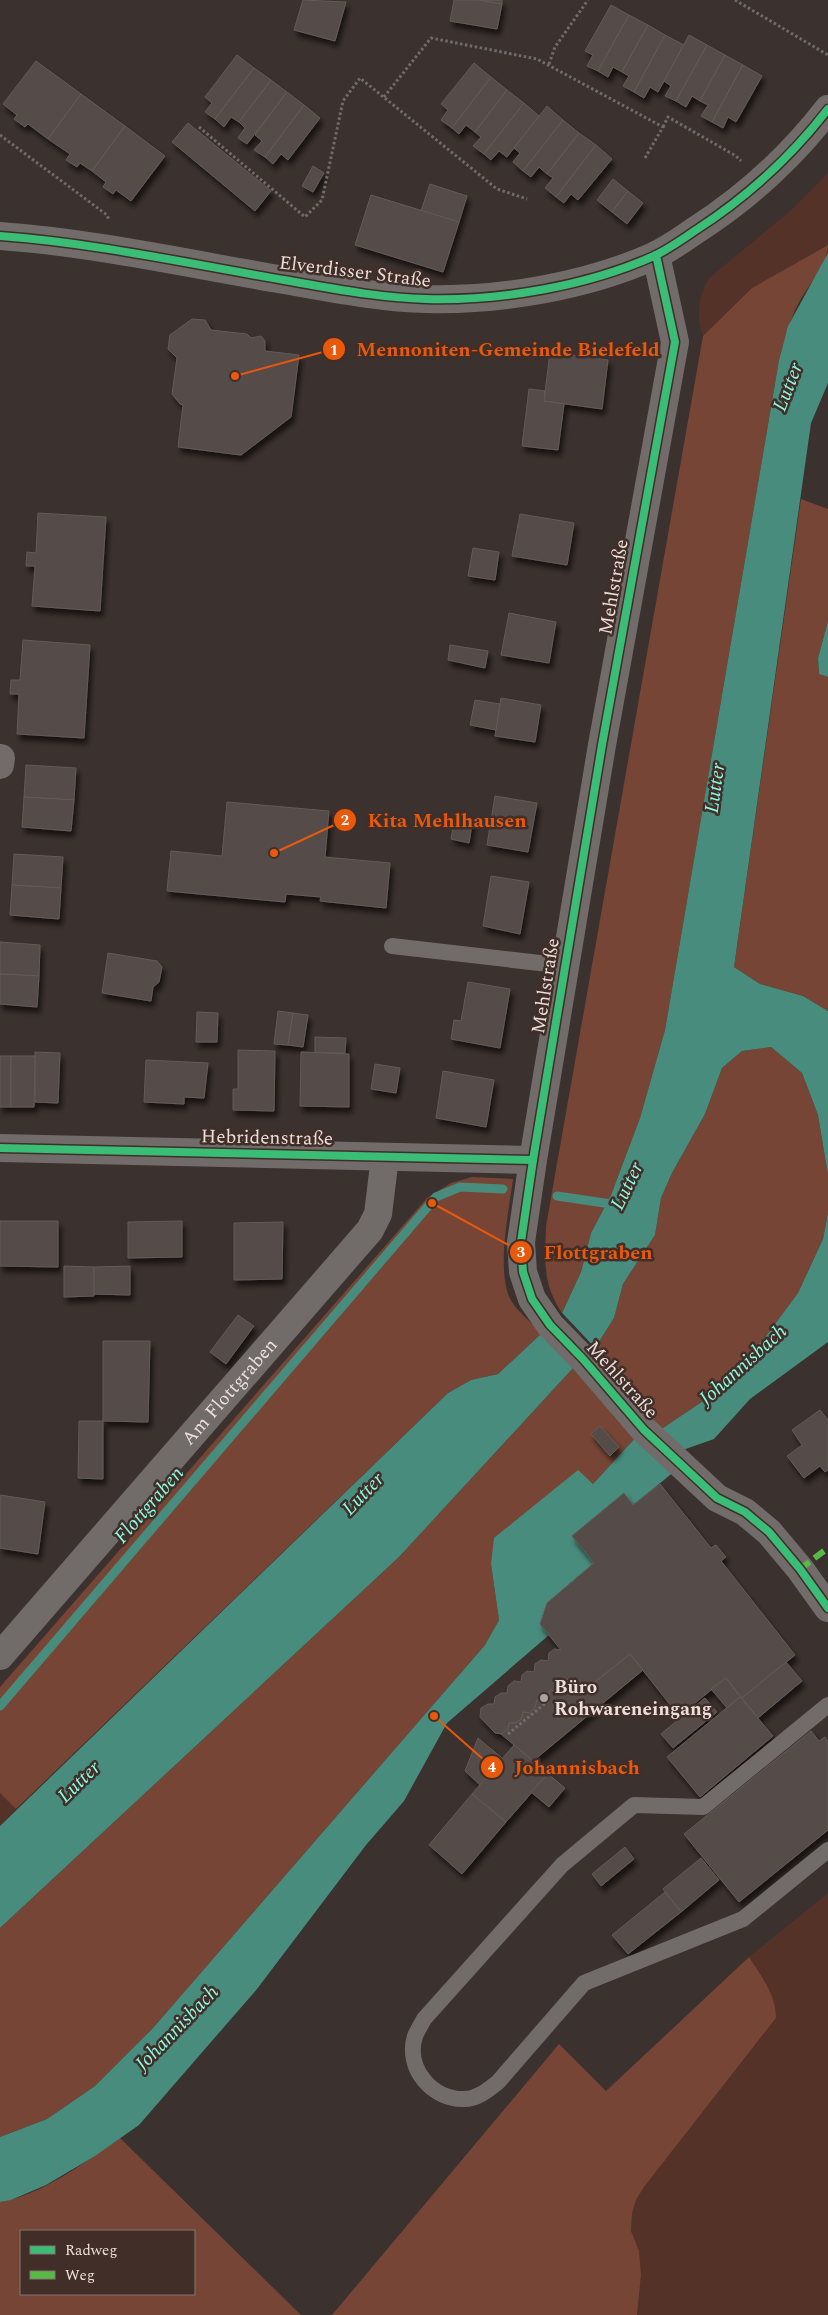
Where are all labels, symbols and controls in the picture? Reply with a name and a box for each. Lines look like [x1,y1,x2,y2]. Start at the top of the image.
street label: Elverdisser Straße [277,248,433,296]
callout: Mennoniten-Gemeinde Bielefeld [321,332,669,367]
text: Mennoniten-Gemeinde Bielefeld [356,335,660,365]
text: 1 [330,339,338,362]
water label: Lutter [765,357,811,416]
street label: Mehlstraße [591,537,637,637]
water label: Lutter [697,760,733,815]
callout: Kita Mehlhausen [333,802,537,837]
text: Kita Mehlhausen [367,806,527,836]
text: 2 [341,809,349,832]
street label: Mehlstraße [524,936,568,1036]
street label: Hebridenstraße [201,1122,333,1154]
water label: Lutter [603,1156,652,1215]
callout: Flottgraben [508,1234,663,1269]
text: Flottgraben [543,1238,653,1268]
text: 3 [517,1241,525,1264]
water label: Johannisbach [691,1317,794,1414]
street label: Am Flottgraben [175,1332,284,1452]
street label: Mehlstraße [579,1334,665,1426]
water label: Flottgraben [107,1459,191,1550]
water label: Lutter [335,1465,392,1522]
place label: Büro Rohwareneingang [554,1673,712,1724]
marker: Büro Rohwareneingang [538,1692,550,1704]
callout: Johannisbach [479,1749,650,1784]
water label: Lutter [51,1753,108,1810]
text: Johannisbach [514,1753,640,1783]
text: 4 [488,1756,497,1779]
water label: Johannisbach [127,1978,226,2079]
legend [20,2230,195,2295]
text: Radweg [65,2239,118,2262]
text: Weg [65,2264,95,2287]

